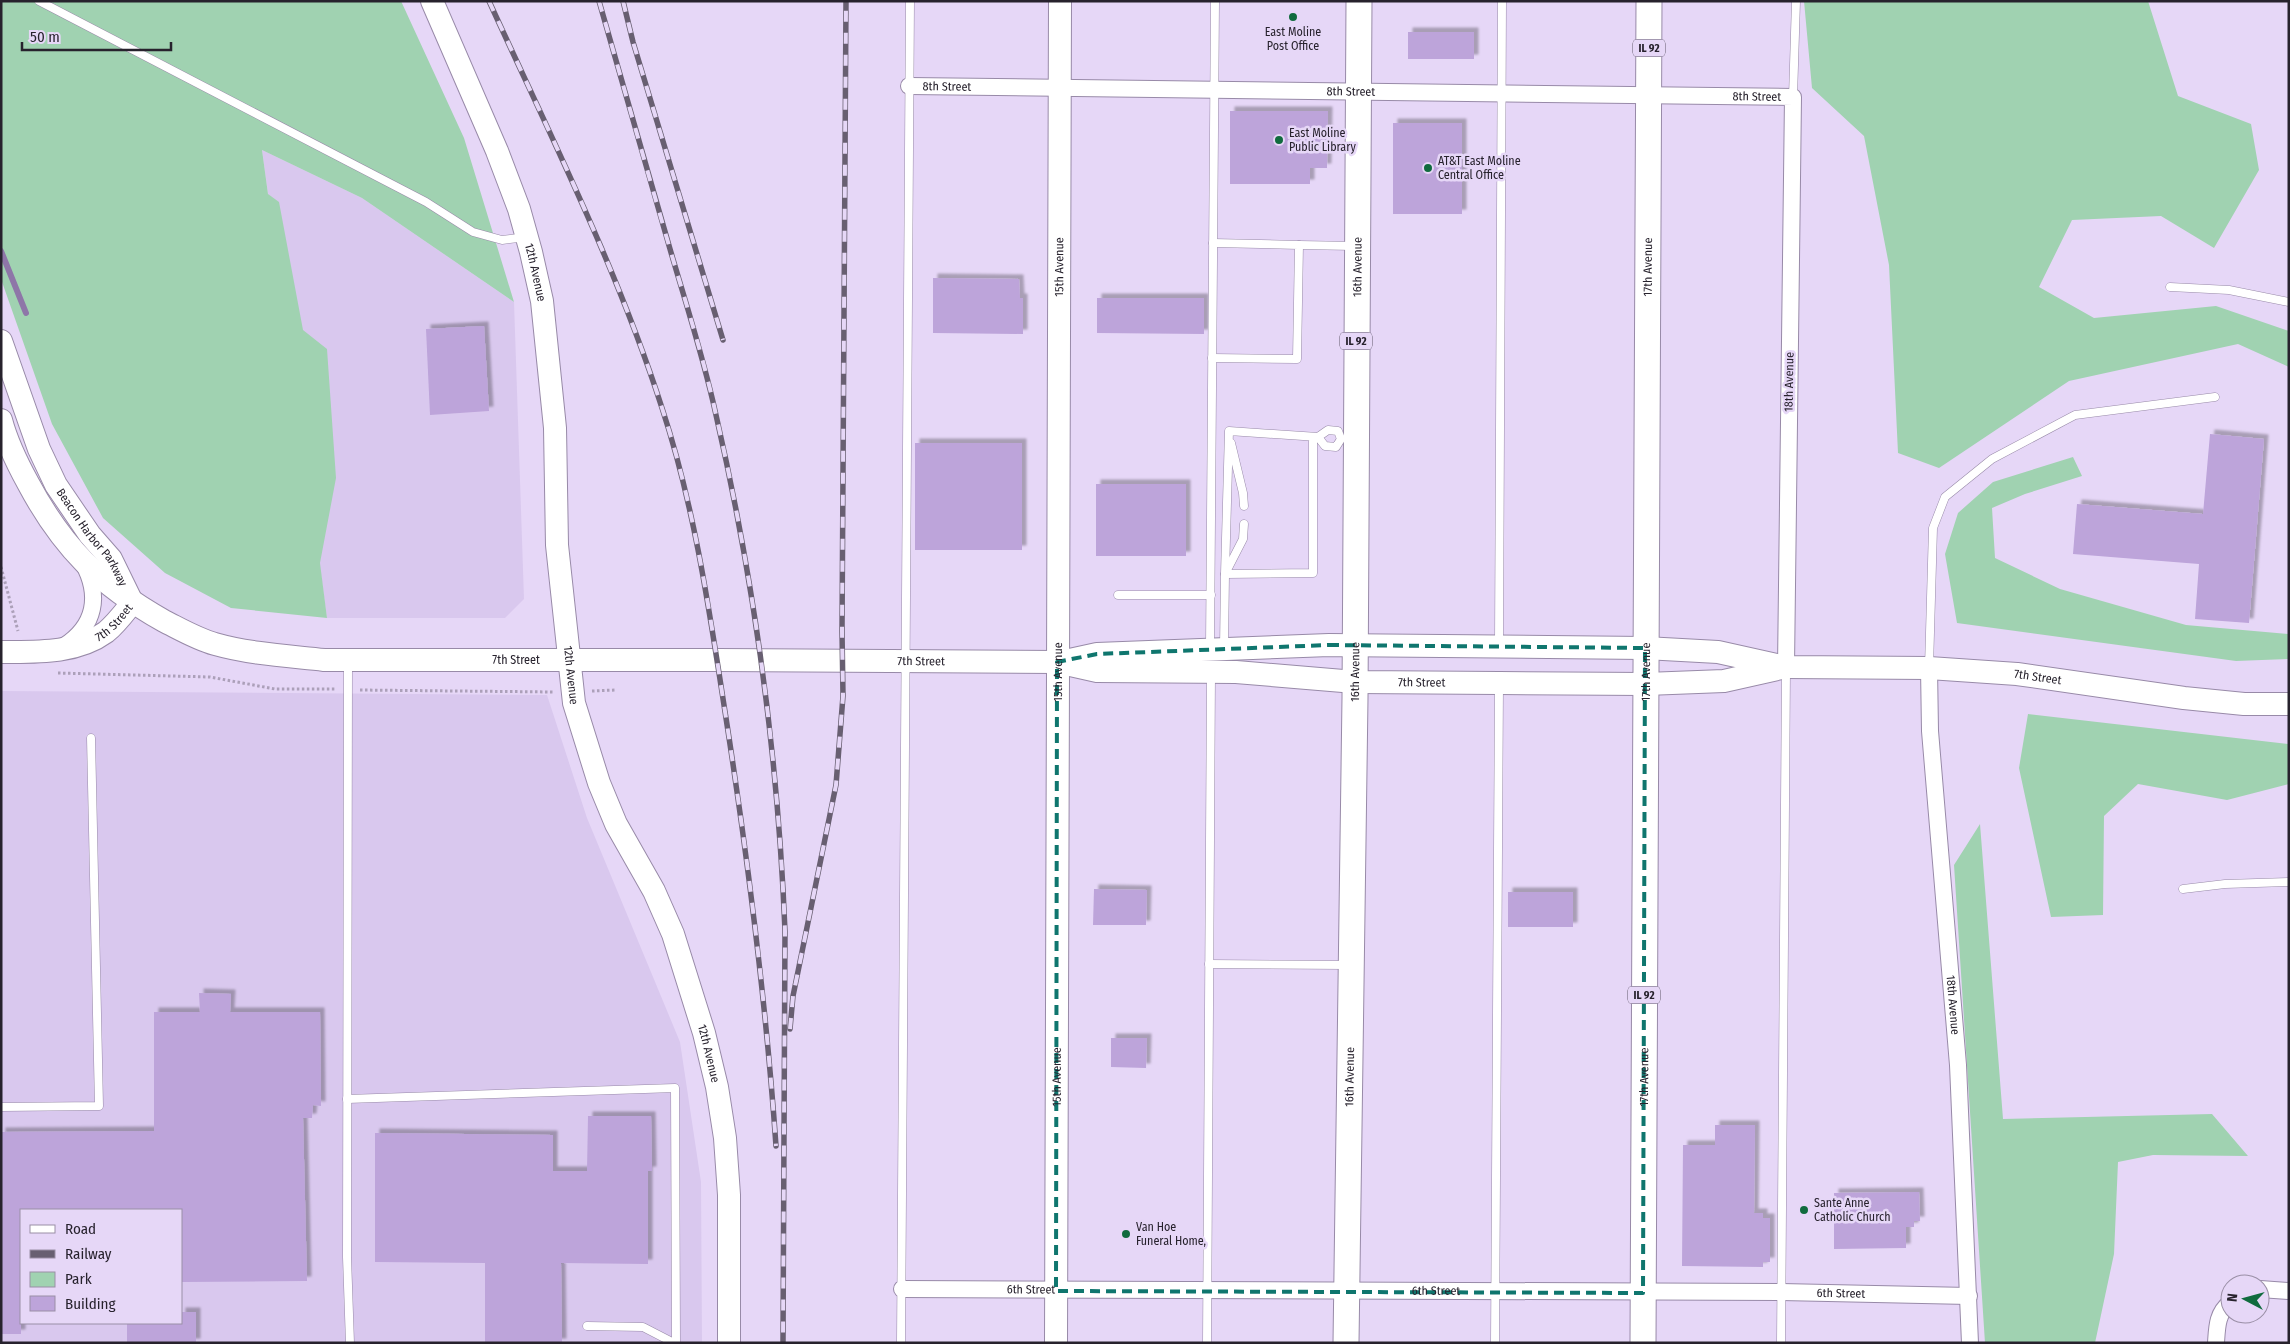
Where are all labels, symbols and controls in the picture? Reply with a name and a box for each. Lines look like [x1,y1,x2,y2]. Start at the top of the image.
marker: East Moline Post Office [1287,11,1299,23]
scale bar [22,20,171,52]
place label: East Moline Post Office [1265,25,1321,53]
text: 50 m [30,28,60,46]
road number: IL 92 [1633,40,1665,56]
street label: 8th Street [923,79,971,94]
street label: 8th Street [1327,84,1375,99]
street label: 8th Street [1733,89,1781,104]
place label: East Moline Public Library [1289,126,1356,154]
marker: East Moline Public Library [1273,134,1285,146]
place label: AT&T East Moline Central Office [1438,154,1521,182]
marker: AT&T East Moline Central Office [1422,162,1434,174]
street label: 15th Avenue [1052,237,1066,297]
street label: 16th Avenue [1350,237,1365,297]
street label: 17th Avenue [1641,238,1655,296]
street label: 12th Avenue [522,242,549,303]
road number: IL 92 [1340,332,1372,350]
street label: 18th Avenue [1781,352,1797,412]
street label: Beacon Harbor Parkway [53,486,130,589]
street label: 7th Street [93,601,136,644]
street label: 15th Avenue [1051,642,1065,702]
street label: 16th Avenue [1348,642,1362,702]
street label: 17th Avenue [1639,643,1653,701]
street label: 12th Avenue [561,645,581,705]
street label: 7th Street [492,653,540,667]
street label: 7th Street [897,654,945,668]
street label: 7th Street [2014,667,2062,687]
street label: 7th Street [1398,675,1446,690]
street label: 18th Avenue [1943,975,1962,1036]
road number: IL 92 [1628,986,1660,1004]
street label: 12th Avenue [695,1023,723,1084]
street label: 15th Avenue [1050,1047,1064,1107]
street label: 16th Avenue [1342,1047,1357,1107]
street label: 17th Avenue [1637,1048,1651,1106]
place label: Sante Anne Catholic Church [1814,1196,1890,1224]
marker: Sante Anne Catholic Church [1798,1204,1810,1216]
legend [20,1209,182,1324]
text: Road [65,1220,96,1238]
place label: Van Hoe Funeral Home, [1136,1220,1206,1248]
marker: Van Hoe Funeral Home, [1120,1228,1132,1240]
text: Railway [65,1245,112,1263]
text: Park [65,1270,92,1288]
north arrow [2220,1274,2270,1324]
street label: 6th Street [1007,1282,1055,1297]
street label: 6th Street [1412,1284,1460,1298]
street label: 6th Street [1817,1286,1865,1301]
text: N [2224,1293,2241,1303]
text: Building [65,1295,116,1313]

